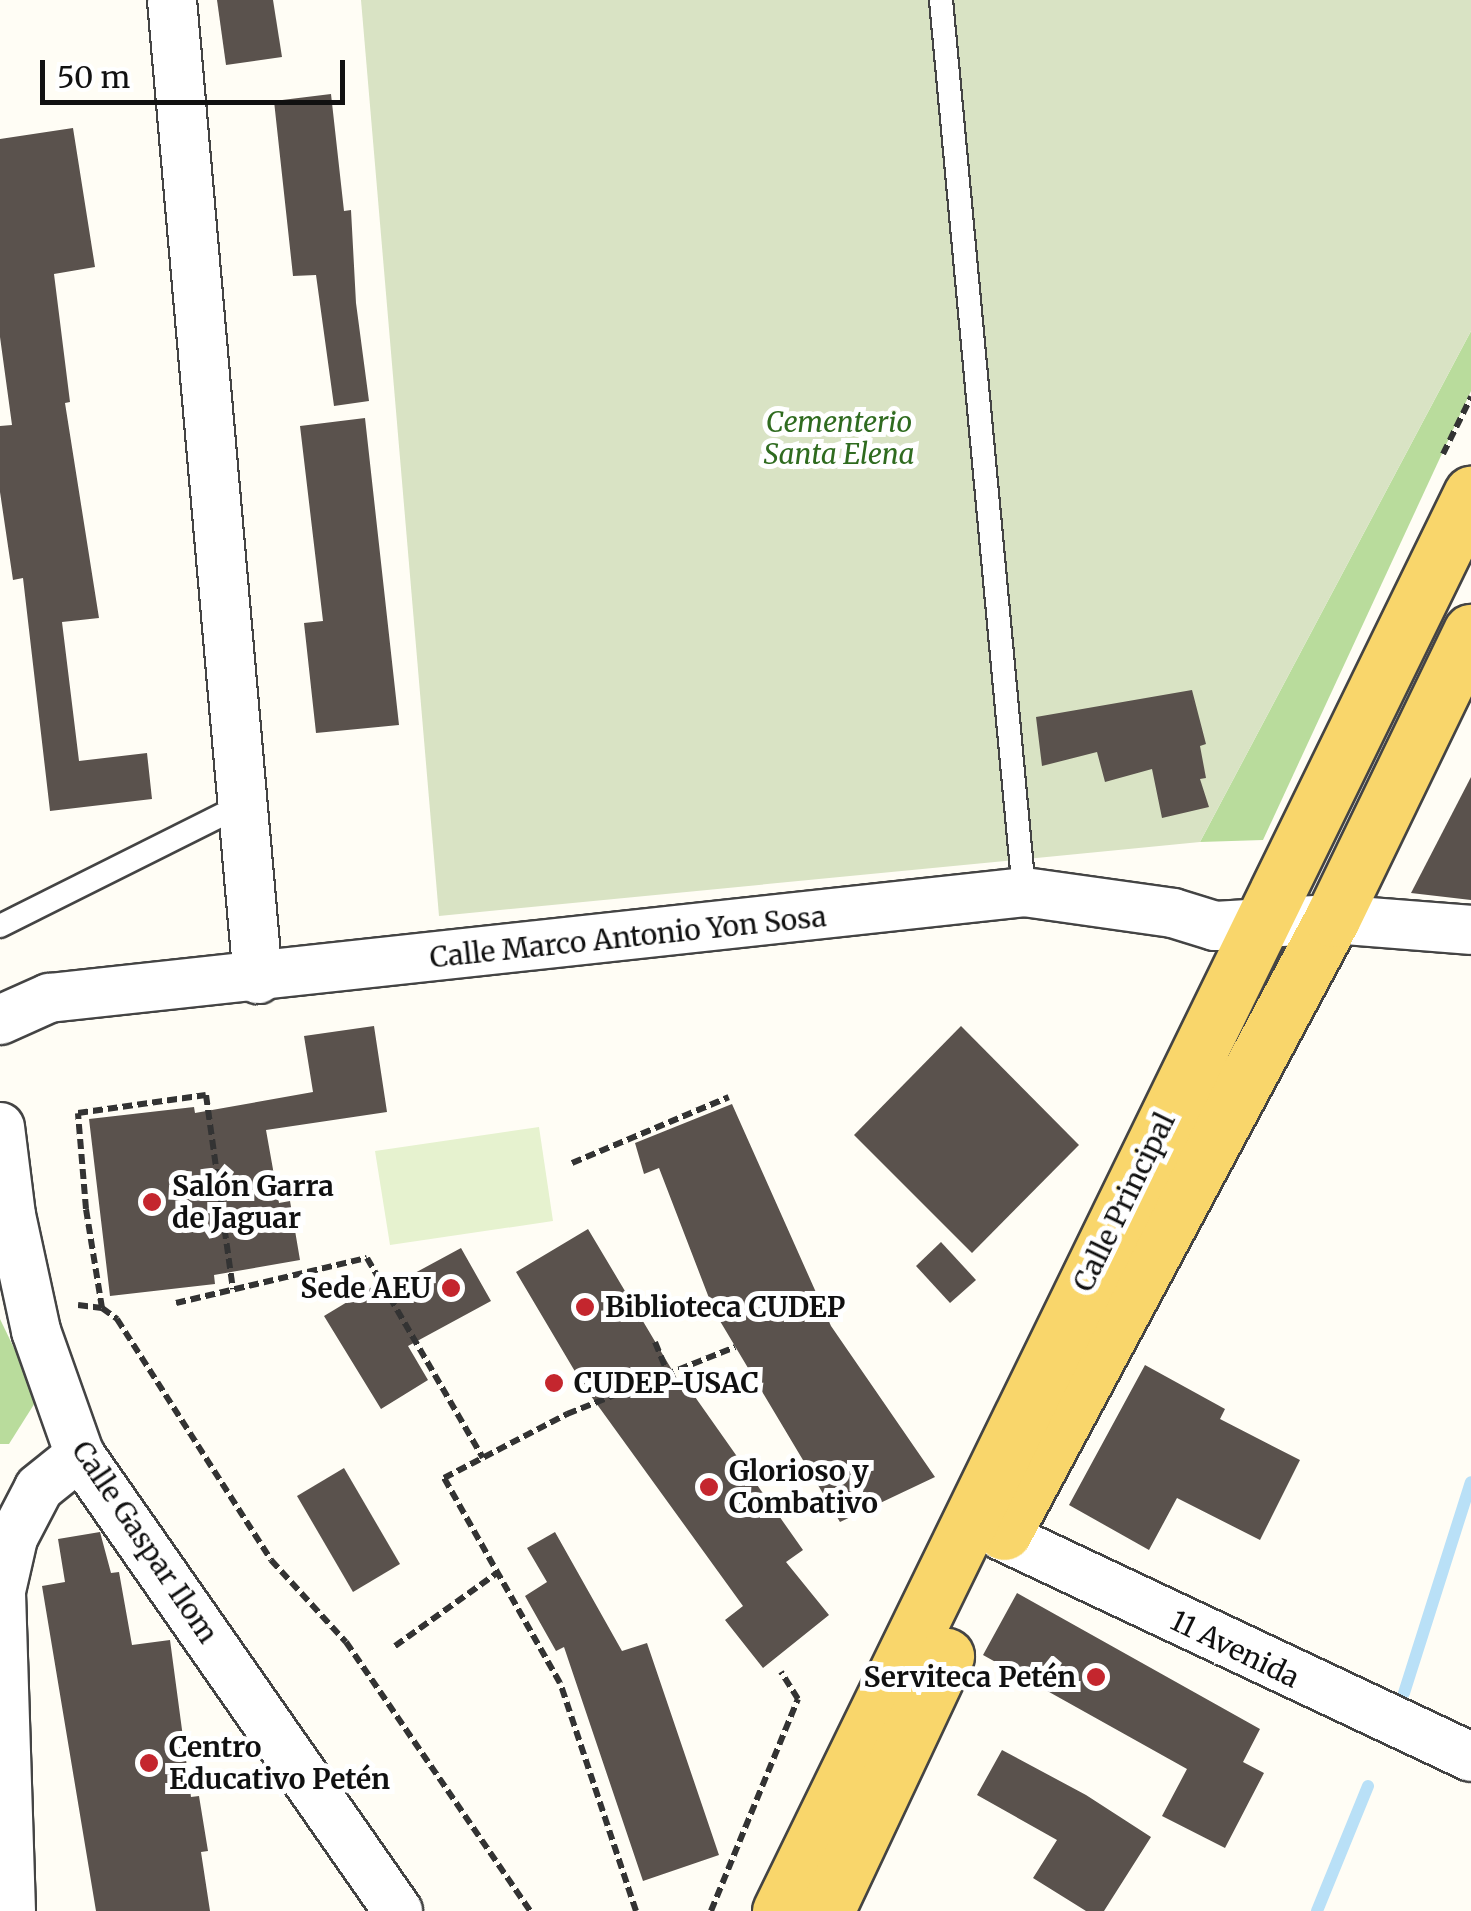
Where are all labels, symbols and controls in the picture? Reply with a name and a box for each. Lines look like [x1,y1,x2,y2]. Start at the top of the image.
scale bar [45,40,350,102]
text: 50 m [57,58,130,96]
park label: Cementerio Santa Elena [763,405,915,471]
street label: Calle Marco Antonio Yon Sosa [428,899,828,975]
street label: Calle Principal [1066,1107,1182,1297]
place label: Salón Garra de Jaguar [172,1169,334,1235]
marker: Salón Garra de Jaguar [141,1191,163,1213]
place label: Sede AEU [300,1271,431,1305]
marker: Sede AEU [440,1277,462,1299]
place label: Biblioteca CUDEP [605,1290,845,1324]
marker: Biblioteca CUDEP [574,1296,596,1318]
place label: CUDEP-USAC [574,1366,759,1400]
marker: CUDEP-USAC [543,1372,565,1394]
street label: Calle Gaspar Ilom [65,1435,225,1649]
place label: Glorioso y Combativo [729,1454,878,1520]
marker: Glorioso y Combativo [698,1476,720,1498]
street label: 11 Avenida [1165,1603,1305,1695]
place label: Serviteca Petén [863,1660,1076,1694]
marker: Serviteca Petén [1085,1666,1107,1688]
place label: Centro Educativo Petén [169,1730,390,1796]
marker: Centro Educativo Petén [138,1752,160,1774]

